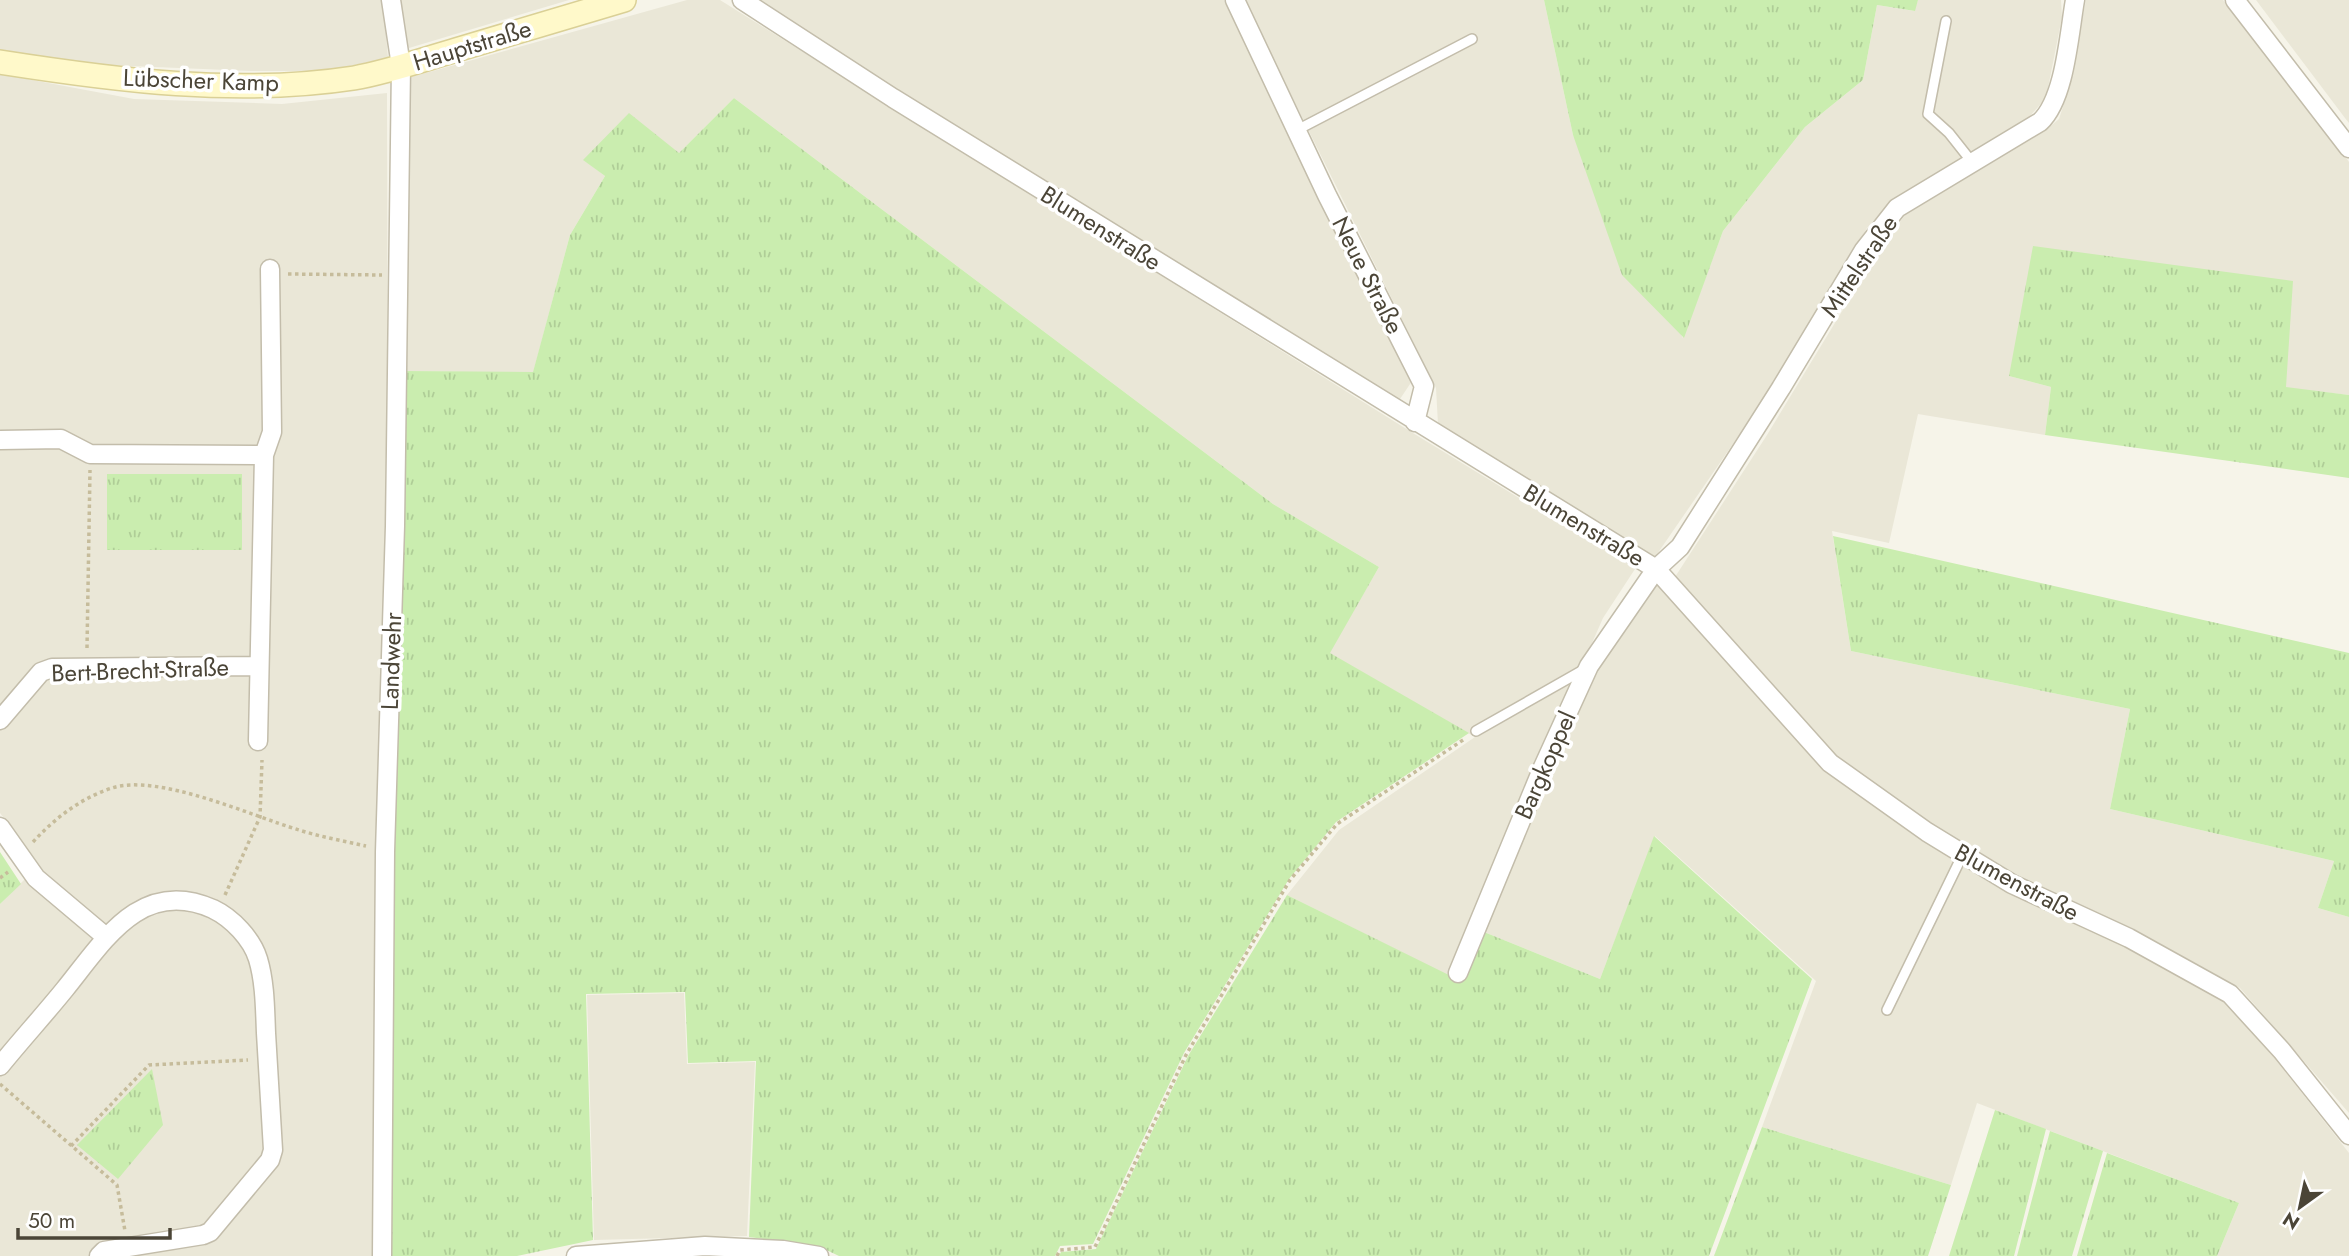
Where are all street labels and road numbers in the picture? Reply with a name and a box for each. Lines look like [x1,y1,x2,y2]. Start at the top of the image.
street label: Hauptstraße [409,10,535,80]
street label: Lübscher Kamp [122,60,280,100]
street label: Blumenstraße [1034,177,1168,279]
street label: Mittelstraße [1812,208,1906,324]
street label: Neue Straße [1323,210,1413,340]
street label: Blumenstraße [1517,475,1651,575]
street label: Landwehr [372,611,410,710]
street label: Bert-Brecht-Straße [50,649,230,691]
street label: Bargkoppel [1506,705,1584,825]
street label: Blumenstraße [1949,835,2085,929]

